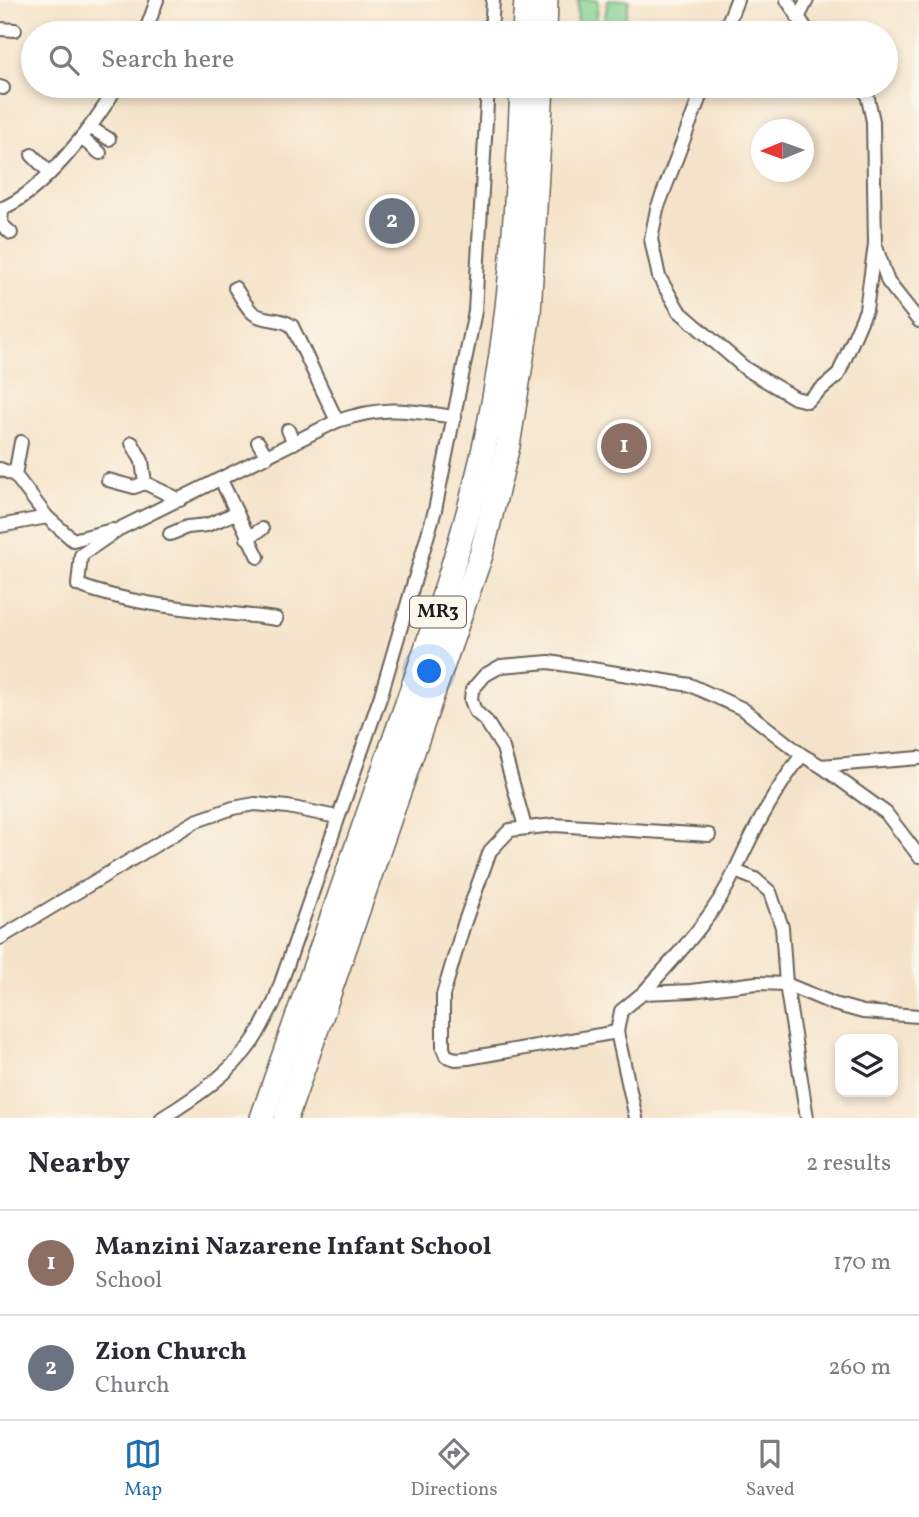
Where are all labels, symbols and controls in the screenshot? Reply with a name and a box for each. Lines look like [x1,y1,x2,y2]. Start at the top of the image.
search box [21,21,898,98]
icon: search [45,41,83,79]
text: Search here [101,42,234,78]
north arrow [751,119,814,182]
pin: 2 [369,195,415,247]
pin: 1 [601,420,647,472]
road number: MR3 [410,596,466,628]
your location [412,654,446,688]
map controls [835,1034,898,1097]
button: layers [835,1034,898,1097]
text: Nearby [28,1143,130,1185]
text: 2 results [806,1148,891,1180]
text: Manzini Nazarene Infant School [95,1229,491,1265]
text: 1 [46,1247,56,1279]
text: 170 m [833,1247,891,1279]
text: School [95,1265,162,1297]
text: Zion Church [95,1334,247,1370]
text: 2 [45,1352,57,1384]
text: 260 m [828,1352,891,1384]
text: Church [95,1370,170,1402]
tab: Map [124,1435,162,1503]
tab: Directions [411,1435,498,1503]
tab: Saved [746,1435,795,1503]

